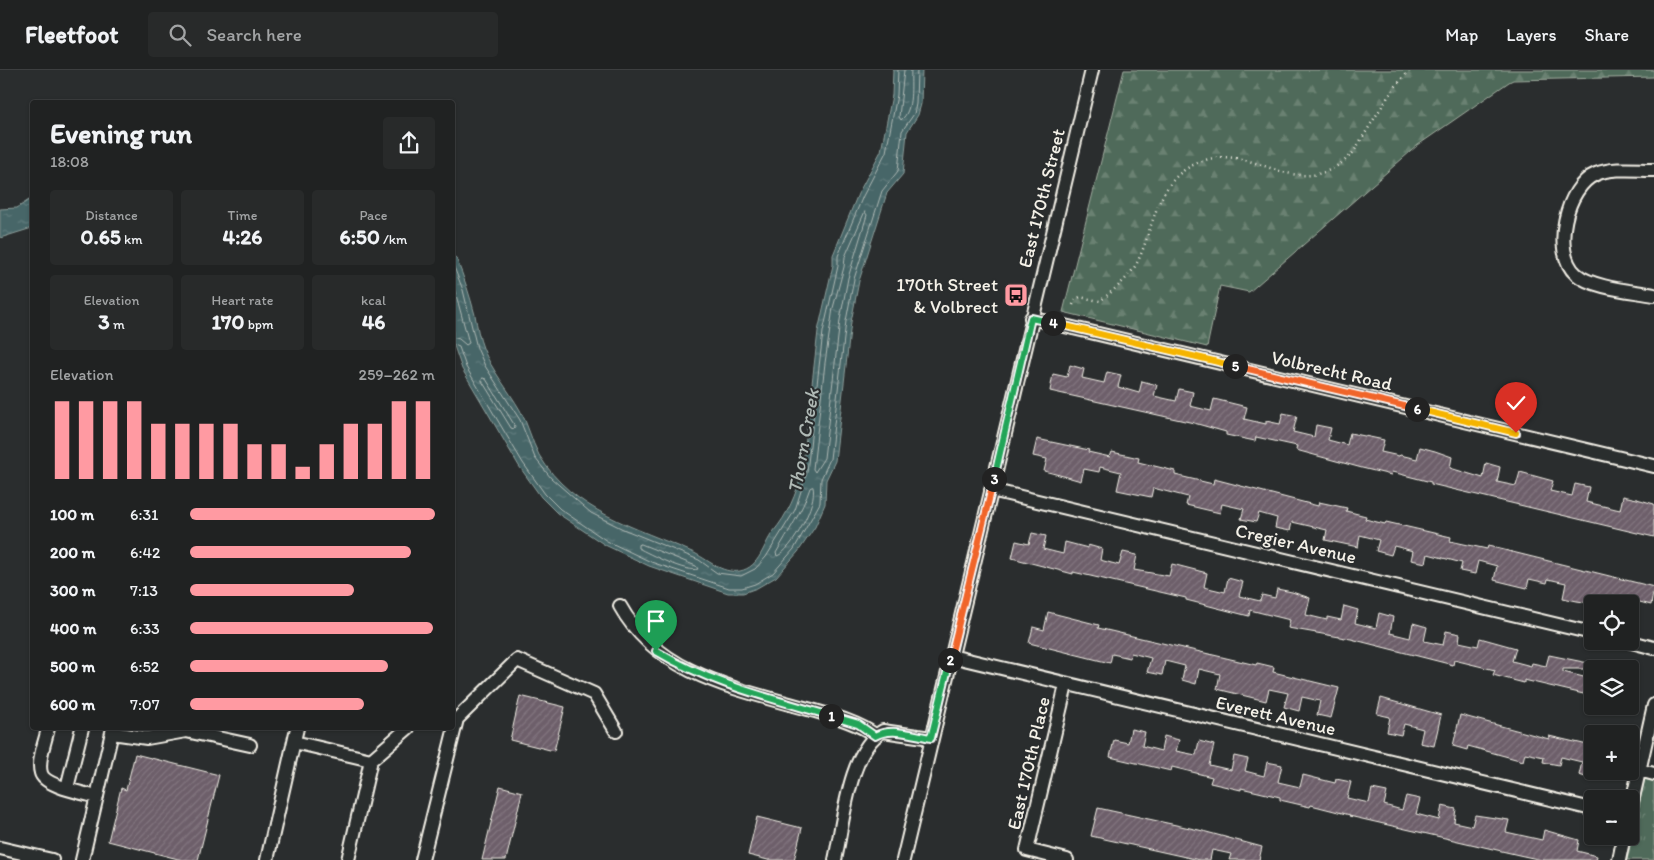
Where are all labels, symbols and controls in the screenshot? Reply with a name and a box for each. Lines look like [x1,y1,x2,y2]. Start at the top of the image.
search box [148,12,498,57]
text: Fleetfoot [25,20,118,49]
icon: search [166,21,194,49]
text: Search here [206,23,302,46]
text: Map [1445,24,1478,46]
text: Layers [1506,24,1556,46]
text: Share [1584,24,1629,46]
text: Evening run [50,116,192,150]
button: share [383,117,435,169]
street label: East 170th Street [1013,126,1070,270]
text: 18:08 [50,152,89,171]
text: Distance [85,207,138,224]
text: Time [228,207,257,224]
text: Pace [359,207,388,224]
text: 0.65 [81,224,121,249]
text: 4:26 [223,224,262,249]
text: 6:50 [340,224,380,249]
text: km [121,231,142,248]
text: /km [380,231,407,248]
place label: 170th Street & Volbrect [896,273,998,318]
bus stop icon: 170th Street & Volbrect [1003,282,1029,308]
text: Elevation [84,292,139,309]
text: Heart rate [212,292,273,309]
text: kcal [361,292,386,309]
text: 3 [98,309,110,334]
text: 170 [211,309,244,334]
text: 46 [362,309,385,334]
pin: 4 [1040,310,1066,336]
text: 4 [1049,315,1058,332]
text: m [110,316,125,333]
text: bpm [244,316,274,333]
street label: Volbrecht Road [1269,345,1395,396]
pin: 5 [1222,354,1248,378]
text: 5 [1232,358,1239,375]
text: Elevation [50,365,114,384]
text: 259–262 m [359,365,435,384]
pin [1495,382,1537,433]
water label: Thorn Creek [782,385,824,495]
icon: check [1502,389,1530,417]
pin: 6 [1404,396,1430,422]
text: 6 [1414,401,1421,418]
pin: 3 [982,466,1006,492]
text: 3 [991,471,998,488]
text: 100 m [50,505,94,524]
text: 6:31 [130,505,159,524]
street label: Cregier Avenue [1233,518,1359,569]
text: 200 m [50,543,95,562]
text: 6:42 [130,543,160,562]
text: 300 m [50,581,96,600]
text: 7:13 [130,581,158,600]
map controls [1584,595,1639,845]
button: locate [1584,595,1639,650]
pin [635,600,677,651]
icon: arrive [642,607,670,635]
text: 400 m [50,619,96,638]
text: 6:33 [130,619,160,638]
pin: 2 [938,648,962,672]
text: 2 [947,652,954,669]
text: 500 m [50,657,95,676]
text: 6:52 [130,657,159,676]
button: layers [1584,660,1639,715]
street label: Everett Avenue [1214,691,1338,740]
street label: East 170th Place [1002,694,1055,832]
text: 600 m [50,695,95,714]
text: 7:07 [130,695,160,714]
pin: 1 [818,704,844,728]
text: 1 [828,708,835,725]
button: + [1584,725,1639,780]
button: − [1584,790,1639,845]

